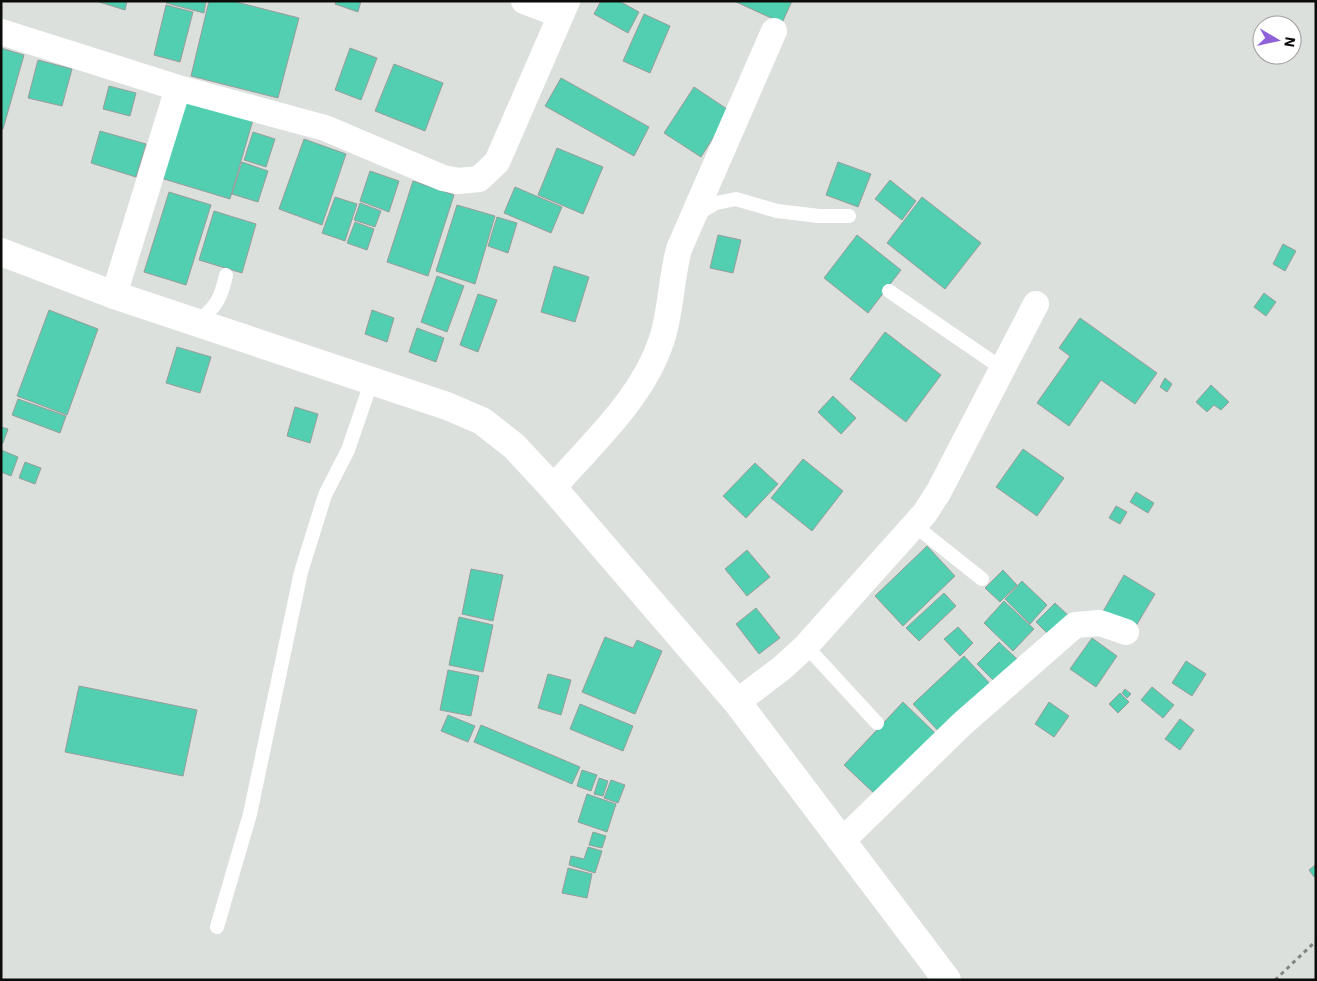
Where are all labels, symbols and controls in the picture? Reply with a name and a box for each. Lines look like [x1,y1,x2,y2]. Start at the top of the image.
north arrow [1252,15,1302,65]
text: N [1280,36,1300,48]

